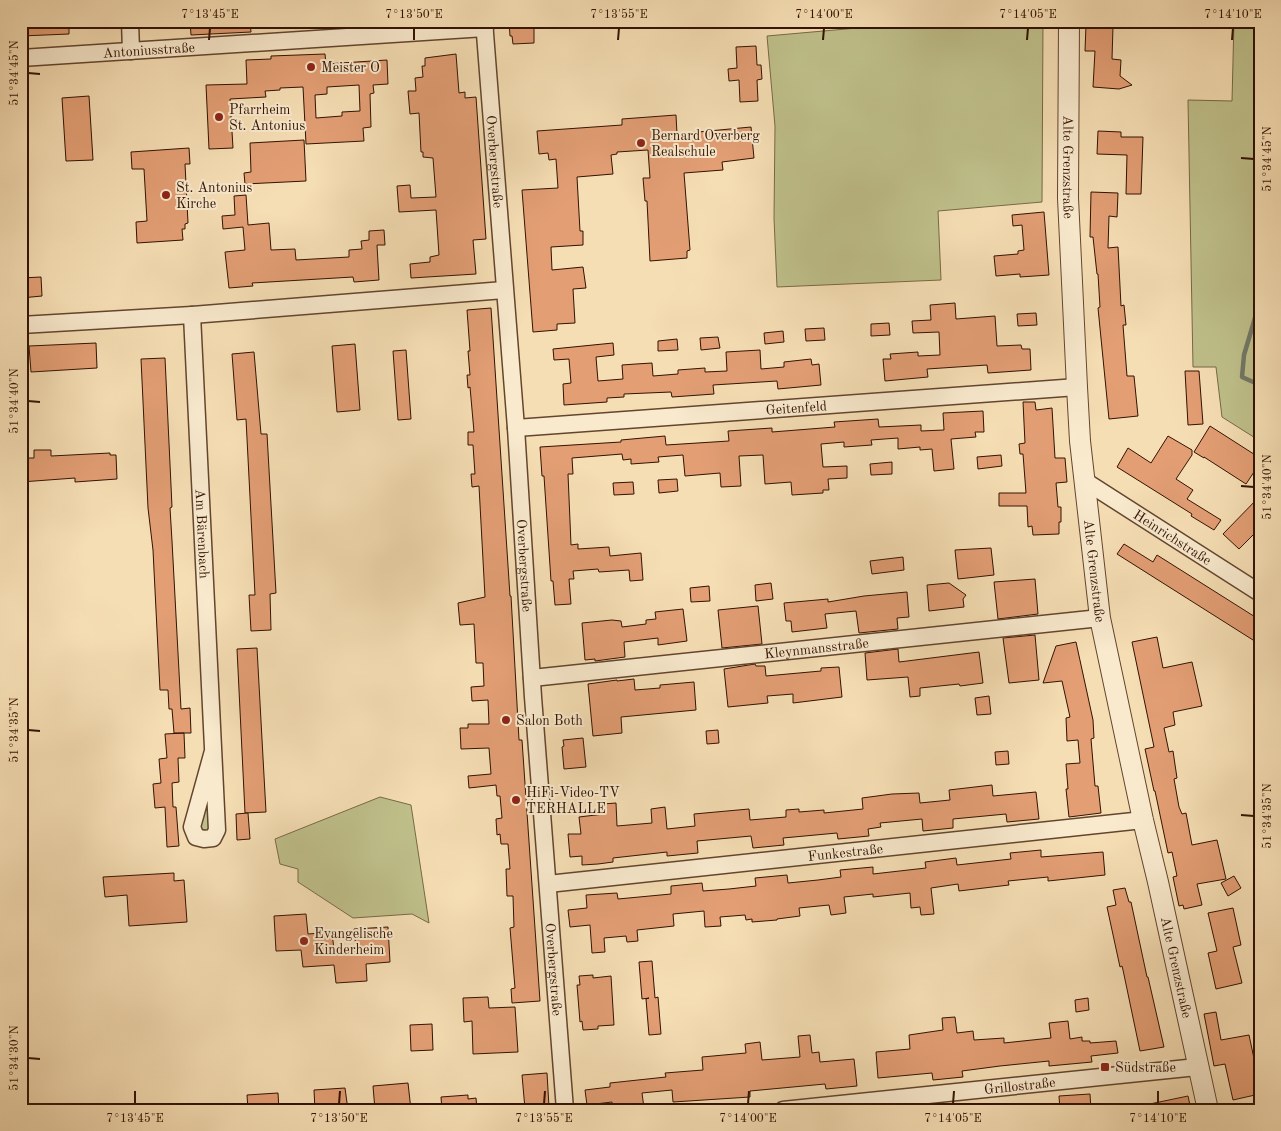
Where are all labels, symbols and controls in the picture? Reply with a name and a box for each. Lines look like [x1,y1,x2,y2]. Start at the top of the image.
text: 7°13'45"E [181,8,239,21]
text: 7°13'50"E [385,8,443,21]
text: 7°13'55"E [590,8,648,21]
text: 7°14'05"E [999,8,1057,21]
text: 7°14'00"E [795,9,853,21]
text: 7°14'10"E [1204,9,1262,21]
text: 51°34'45"N [8,40,21,106]
street label: Antoniusstraße [102,41,195,61]
marker: Meister O [305,61,317,73]
place label: Meister O [321,61,380,75]
place label: Pfarrheim St. Antonius [229,103,305,133]
marker: Pfarrheim St. Antonius [213,111,225,123]
street label: Overbergstraße [483,115,505,209]
street label: Alte Grenzstraße [1060,115,1075,219]
text: 51°34'45"N [1261,126,1274,192]
place label: Bernard Overberg Realschule [651,129,760,159]
marker: Bernard Overberg Realschule [635,137,647,149]
place label: St. Antonius Kirche [176,181,252,211]
marker: St. Antonius Kirche [160,189,172,201]
text: 51°34'40"N [8,368,21,434]
street label: Geitenfeld [765,399,827,418]
text: 51°34'40"N [1261,454,1274,520]
street label: Am Bärenbach [192,489,211,579]
street label: Heinrichstraße [1131,508,1214,568]
street label: Overbergstraße [514,519,534,612]
street label: Alte Grenzstraße [1081,519,1107,624]
street label: Kleynmansstraße [764,636,869,661]
text: 51°34'35"N [8,697,21,763]
marker: Salon Both [500,714,512,726]
place label: Salon Both [516,714,583,728]
text: 51°34'35"N [1261,783,1274,849]
place label: HiFi-Video-TV TERHALLE [526,786,620,816]
marker: HiFi-Video-TV TERHALLE [510,794,522,806]
street label: Funkestraße [807,842,884,864]
street label: Alte Grenzstraße [1158,916,1194,1019]
street label: Overbergstraße [543,922,564,1016]
place label: Evangelische Kinderheim [314,927,393,957]
marker: Evangelische Kinderheim [298,935,310,947]
text: 51°34'30"N [8,1025,21,1091]
marker: Südstraße [1099,1061,1111,1073]
place label: Südstraße [1115,1061,1176,1075]
street label: Grillostraße [983,1076,1056,1097]
text: 7°13'45"E [106,1112,164,1125]
text: 7°13'50"E [310,1112,368,1125]
text: 7°13'55"E [515,1112,573,1125]
text: 7°14'05"E [924,1112,982,1125]
text: 7°14'00"E [719,1113,777,1125]
text: 7°14'10"E [1129,1113,1187,1125]

